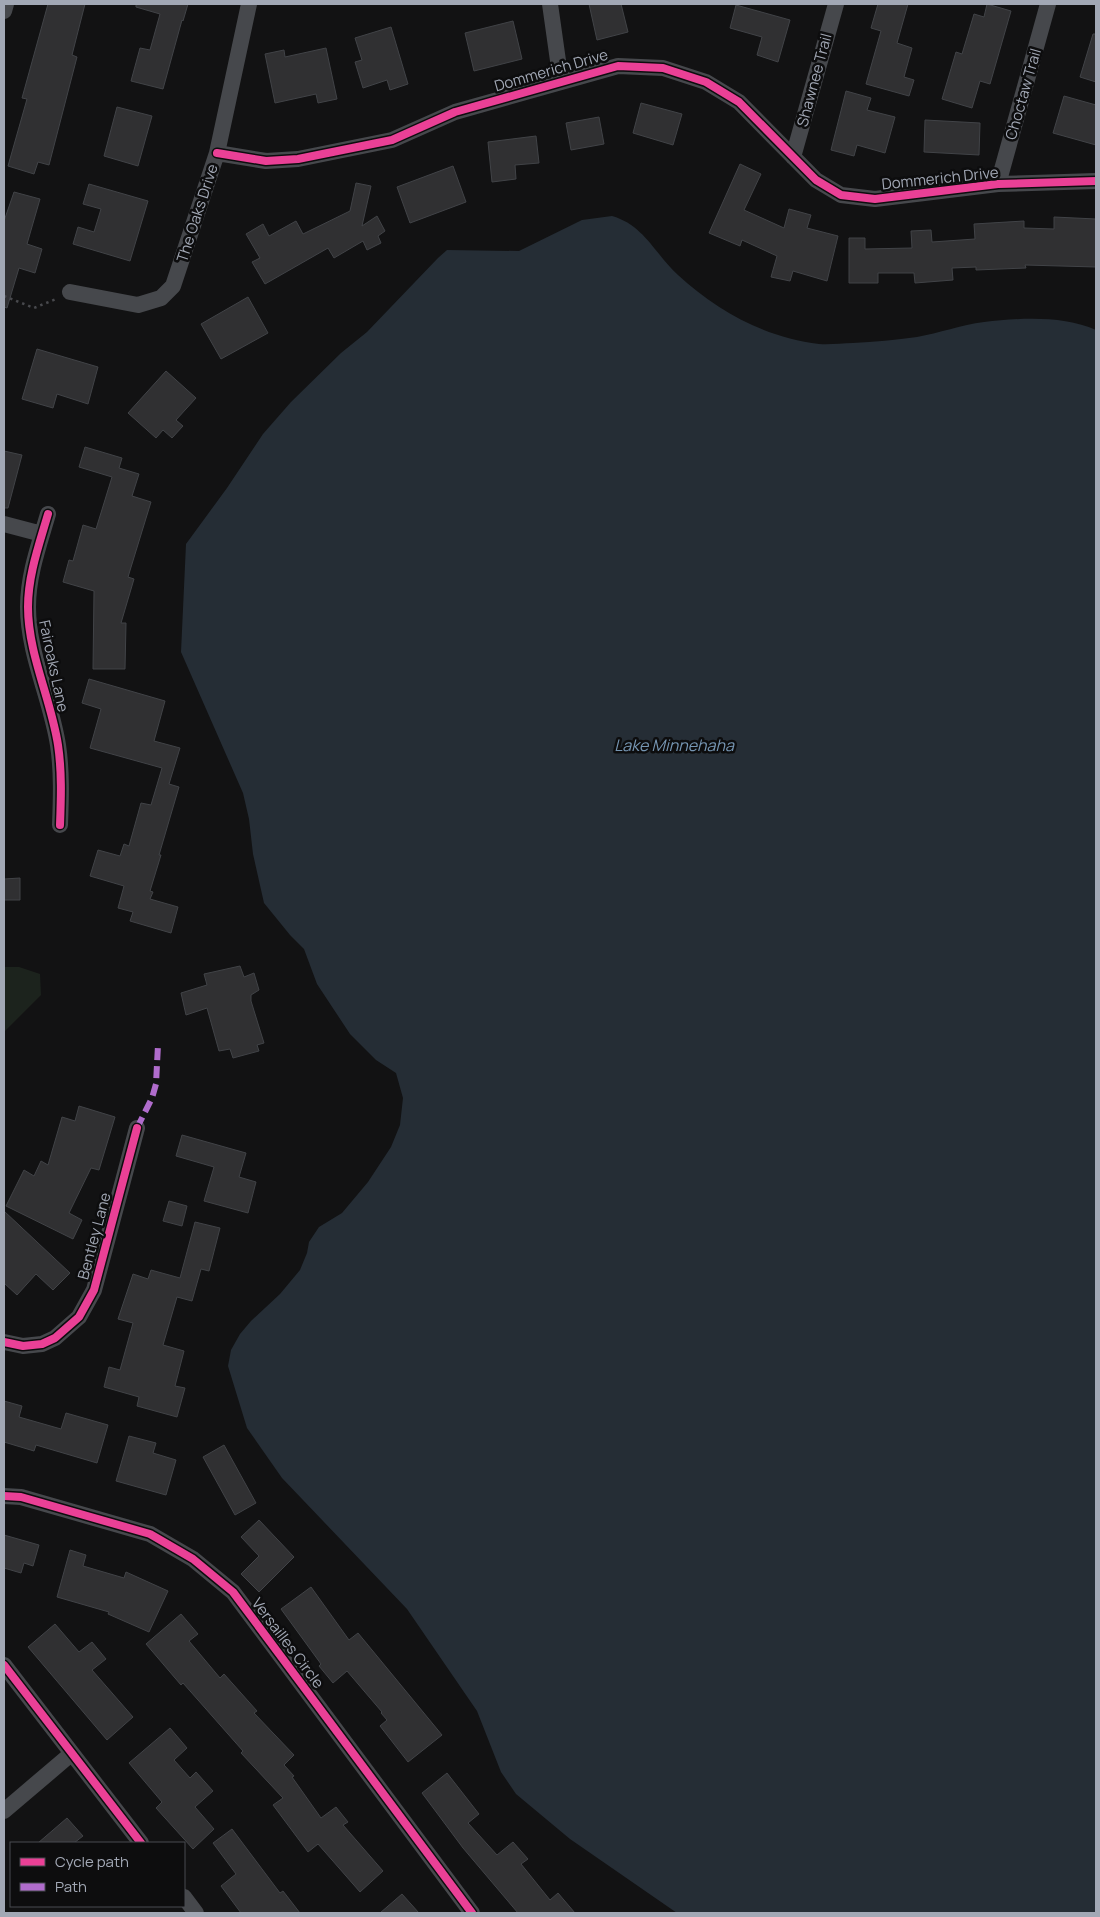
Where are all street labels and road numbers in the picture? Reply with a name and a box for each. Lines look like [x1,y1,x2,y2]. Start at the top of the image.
street label: Shawnee Trail [791,31,837,129]
street label: Dommerich Drive [492,44,610,96]
street label: Choctaw Trail [1000,46,1046,142]
street label: The Oaks Drive [171,161,223,265]
street label: Dommerich Drive [881,161,1000,195]
street label: Fairoaks Lane [34,618,74,714]
street label: Bentley Lane [72,1190,116,1282]
street label: Versailles Circle [247,1593,329,1693]

